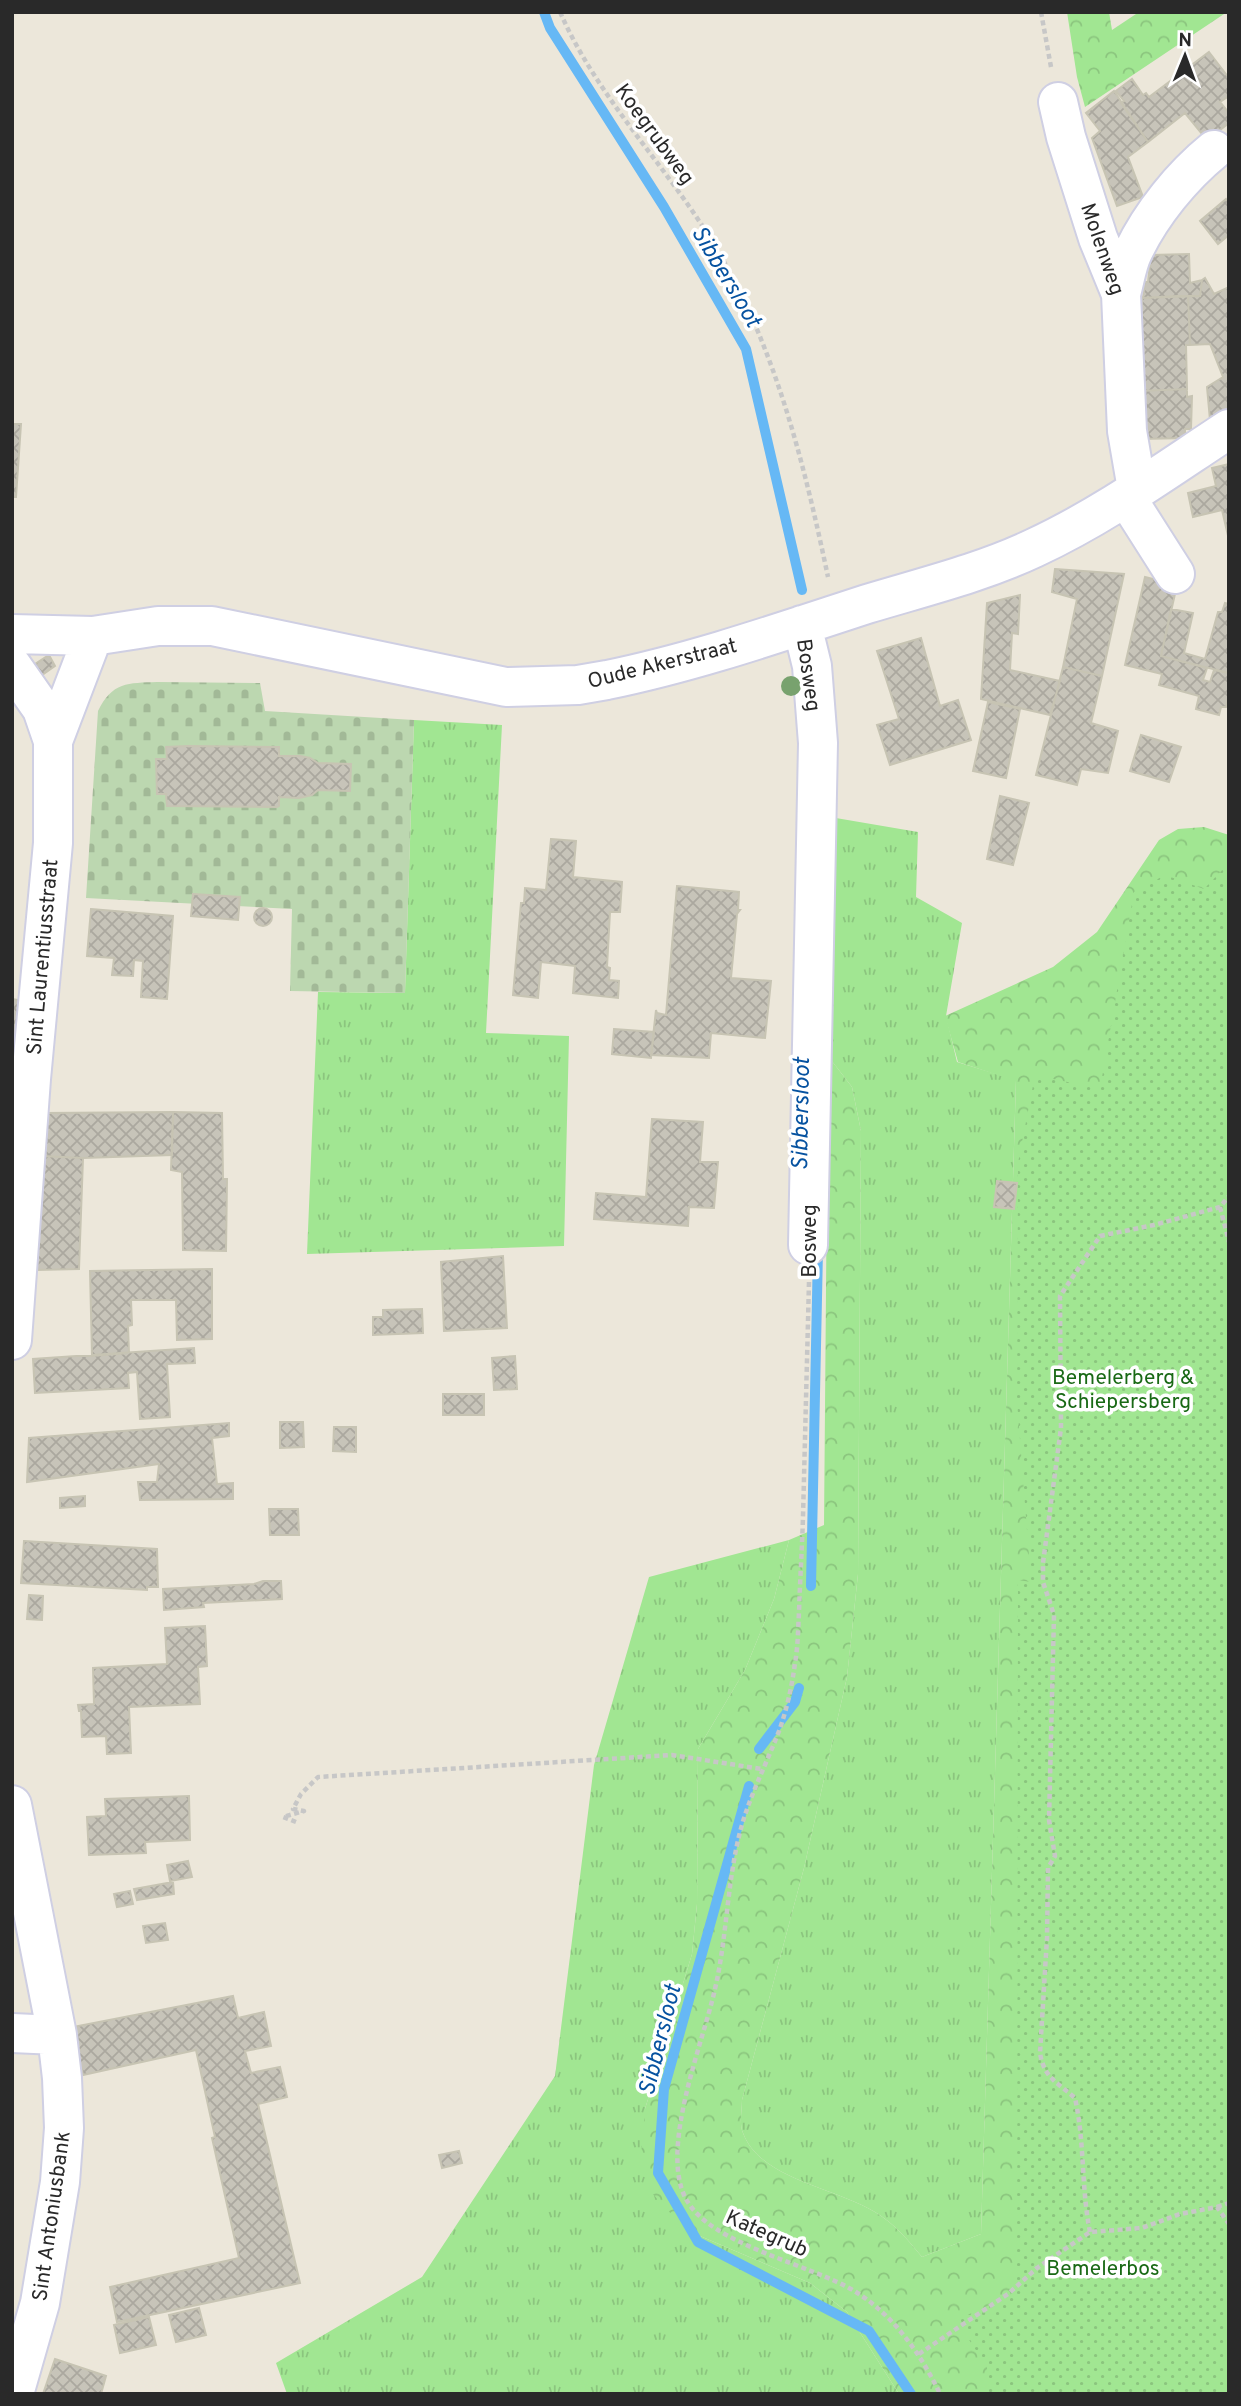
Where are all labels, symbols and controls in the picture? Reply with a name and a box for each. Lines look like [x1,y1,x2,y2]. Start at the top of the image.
north arrow [1150,21,1220,91]
text: N [1178,29,1192,53]
street label: Koegrubweg [608,79,700,191]
street label: Molenweg [1073,200,1130,299]
water label: Sibbersloot [683,221,767,335]
street label: Oude Akerstraat [585,633,740,696]
street label: Bosweg [789,637,826,713]
street label: Sint Laurentiusstraat [21,858,66,1056]
water label: Sibbersloot [787,1055,818,1171]
street label: Bosweg [797,1204,824,1278]
park label: Bemelerberg & Schiepersberg [1052,1365,1194,1416]
water label: Sibbersloot [634,1980,690,2099]
street label: Sint Antoniusbank [27,2129,78,2303]
street label: Kategrub [721,2204,812,2264]
park label: Bemelerbos [1046,2256,1160,2283]

